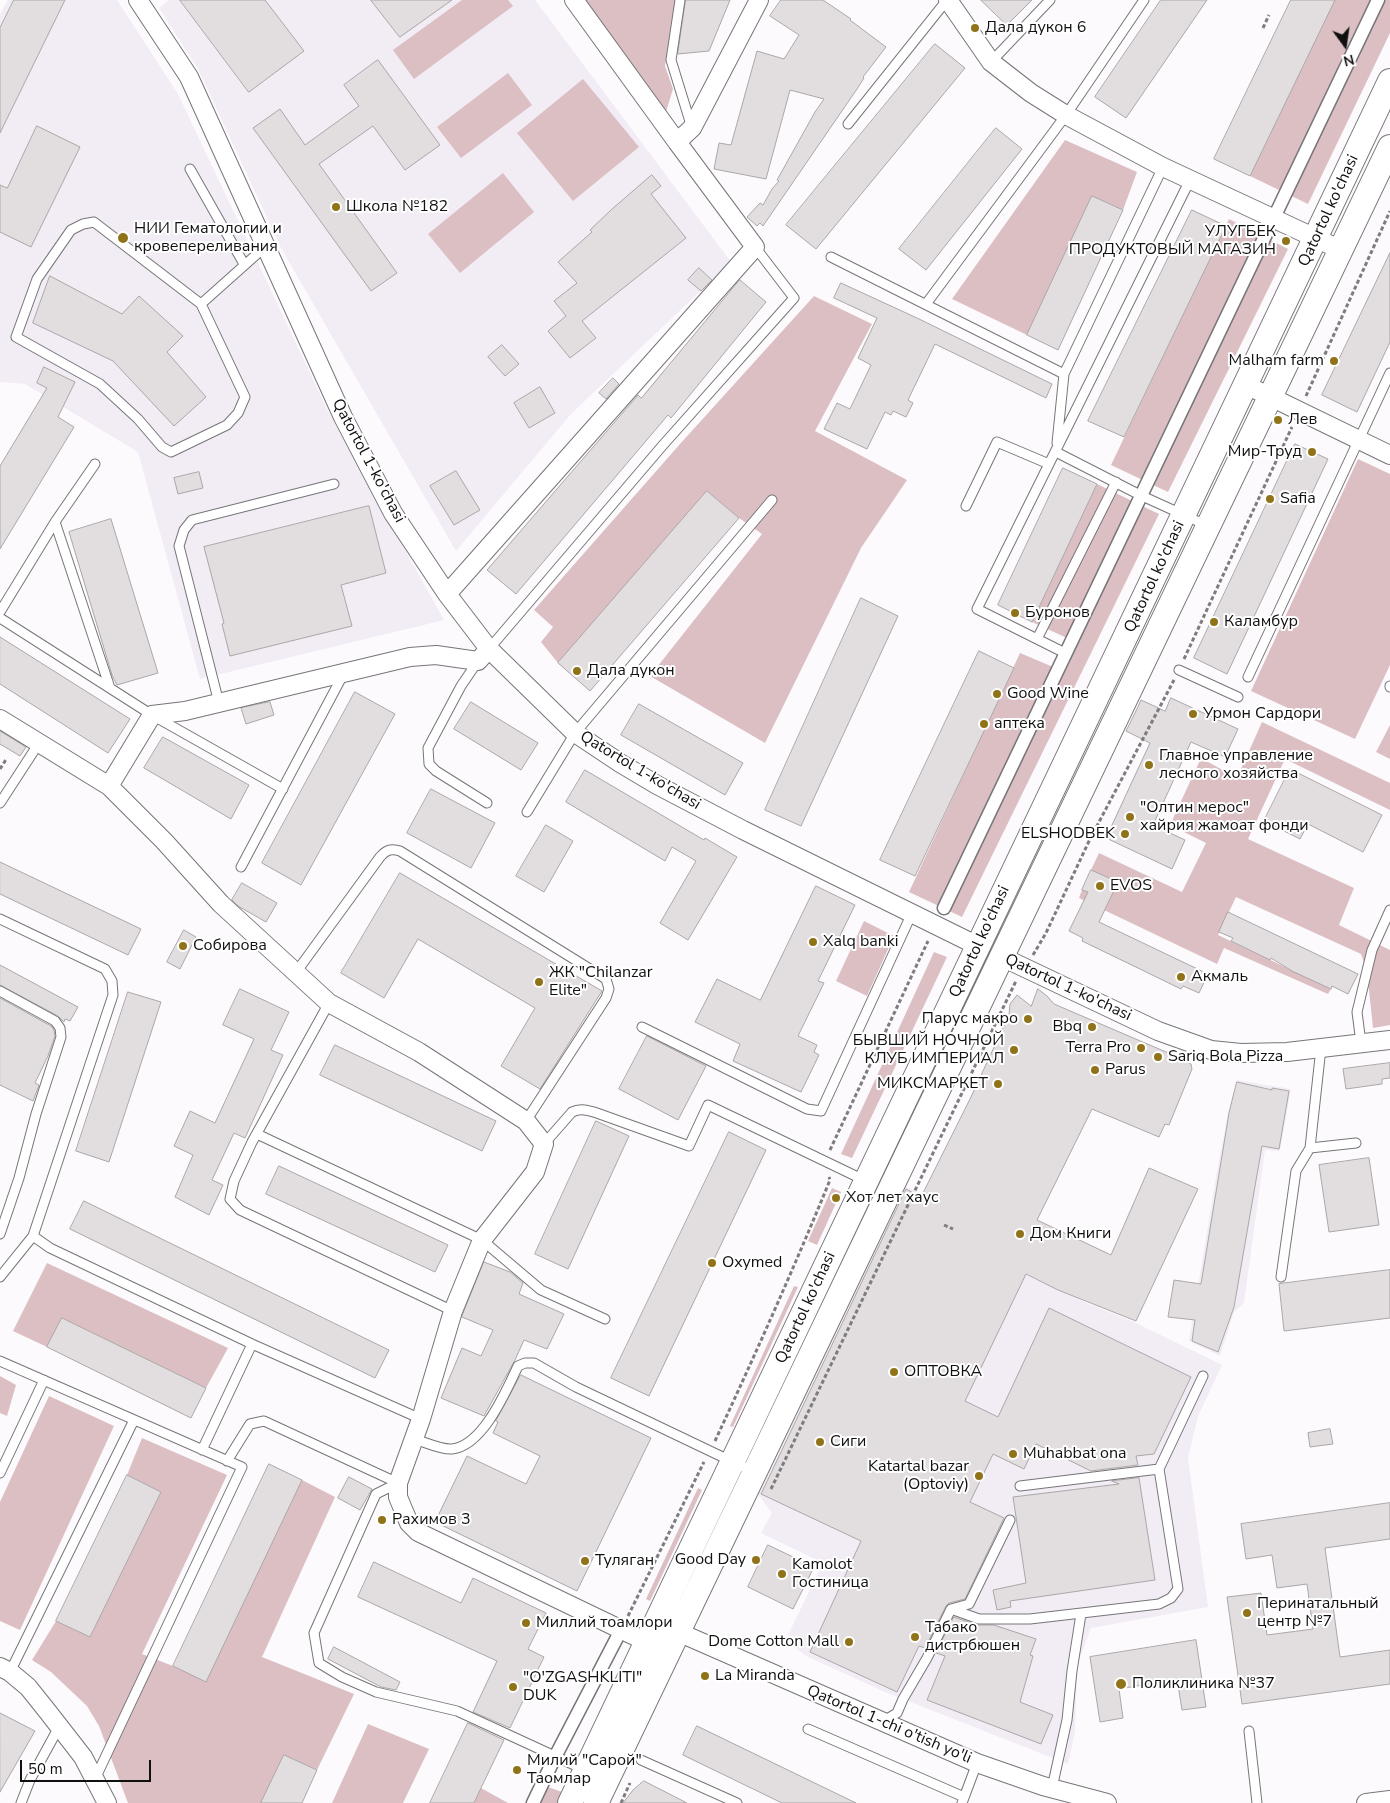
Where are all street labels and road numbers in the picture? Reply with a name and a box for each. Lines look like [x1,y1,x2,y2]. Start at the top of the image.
street label: Qatortol ko'chasi [1295,152,1363,270]
street label: Qatortol 1-ko'chasi [327,396,409,526]
street label: Qatortol ko'chasi [1121,518,1189,636]
street label: Qatortol 1-ko'chasi [576,727,704,815]
street label: Qatortol ko'chasi [946,883,1014,1001]
street label: Qatortol 1-ko'chasi [1002,950,1134,1026]
street label: Qatortol ko'chasi [772,1249,840,1367]
street label: Qatortol 1-chi o'tish yo'li [804,1682,974,1768]

